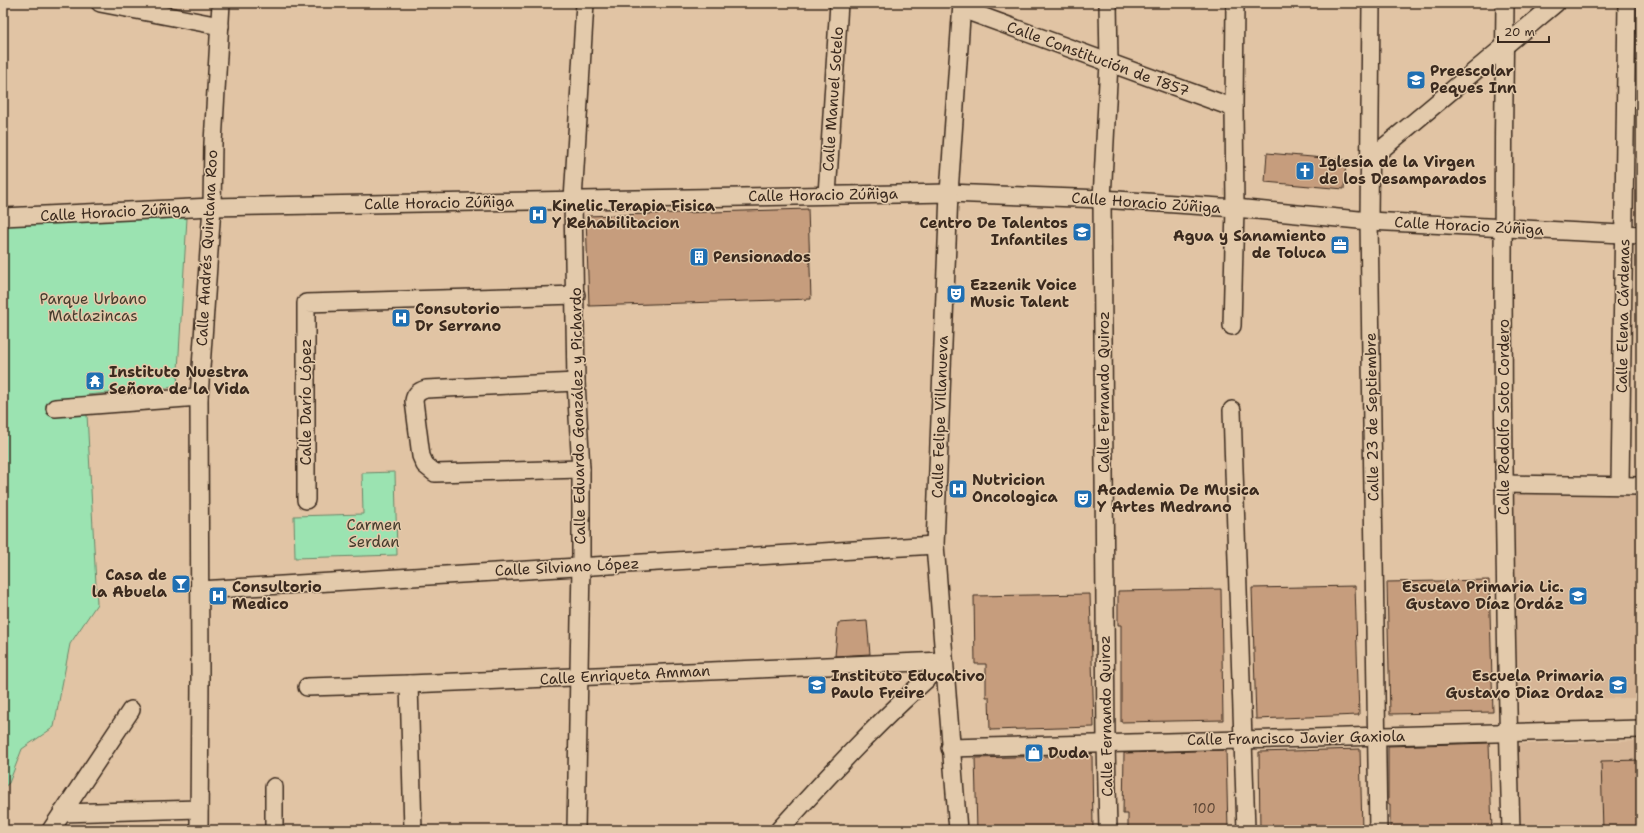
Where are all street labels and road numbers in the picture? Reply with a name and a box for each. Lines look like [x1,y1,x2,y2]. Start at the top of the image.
street label: Calle Constitución de 1857 [1004,17,1192,101]
street label: Calle Manuel Sotelo [818,26,848,172]
street label: Calle Andrés Quintana Roo [192,149,222,347]
street label: Calle Horacio Zúñiga [748,184,899,206]
street label: Calle Horacio Zúñiga [1071,188,1222,218]
street label: Calle Horacio Zúñiga [364,192,515,214]
street label: Calle Horacio Zúñiga [40,198,191,226]
street label: Calle Horacio Zúñiga [1394,212,1545,240]
street label: Calle Elena Cárdenas [1612,239,1634,393]
street label: Calle Eduardo González y Pichardo [566,287,590,545]
street label: Calle Fernando Quiroz [1094,311,1114,473]
street label: Calle Rodolfo Soto Cordero [1494,319,1514,515]
street label: Calle 23 de Septiembre [1361,332,1383,502]
street label: Calle Felipe Villanueva [927,335,953,499]
street label: Calle Darío López [296,339,316,465]
street label: Calle Silviano López [494,553,640,581]
street label: Calle Fernando Quiroz [1095,635,1117,797]
street label: Calle Enriqueta Amman [539,661,711,689]
street label: Calle Francisco Javier Gaxiola [1187,726,1406,750]

